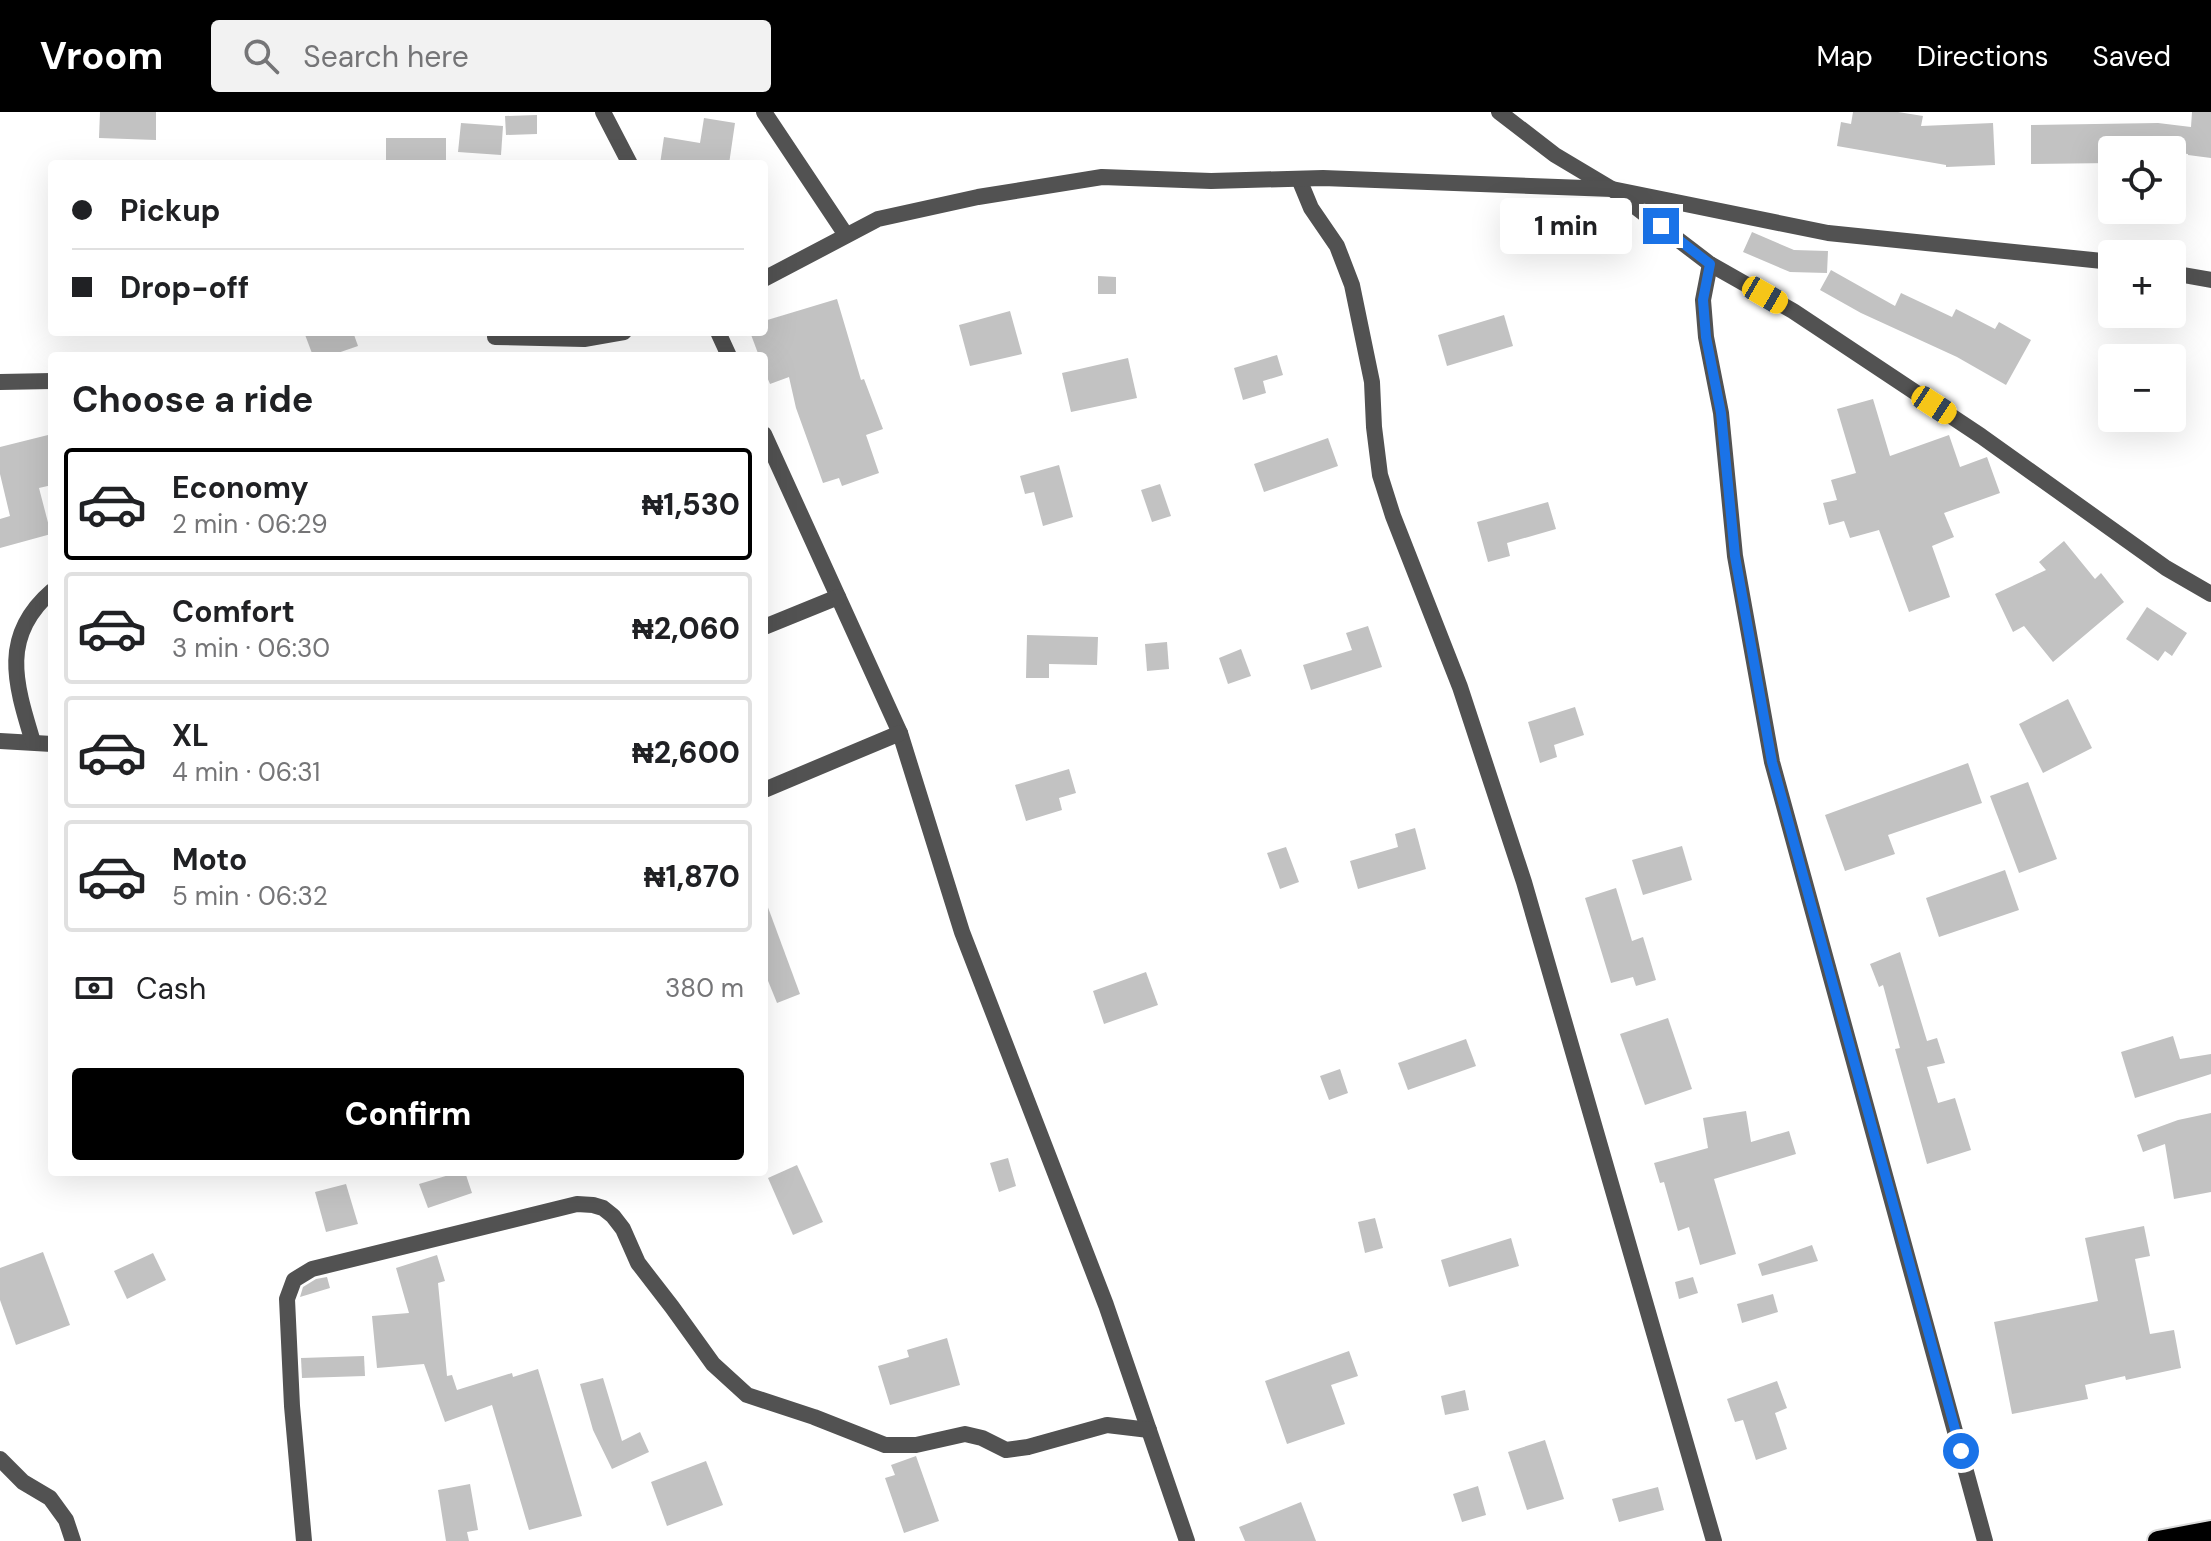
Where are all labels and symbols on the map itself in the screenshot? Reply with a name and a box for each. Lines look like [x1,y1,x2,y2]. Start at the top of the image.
callout: 1 min [1501,198,1633,254]
route end [1643,208,1679,244]
car [1738,273,1792,317]
car [1907,382,1961,428]
route start [1943,1433,1979,1469]

